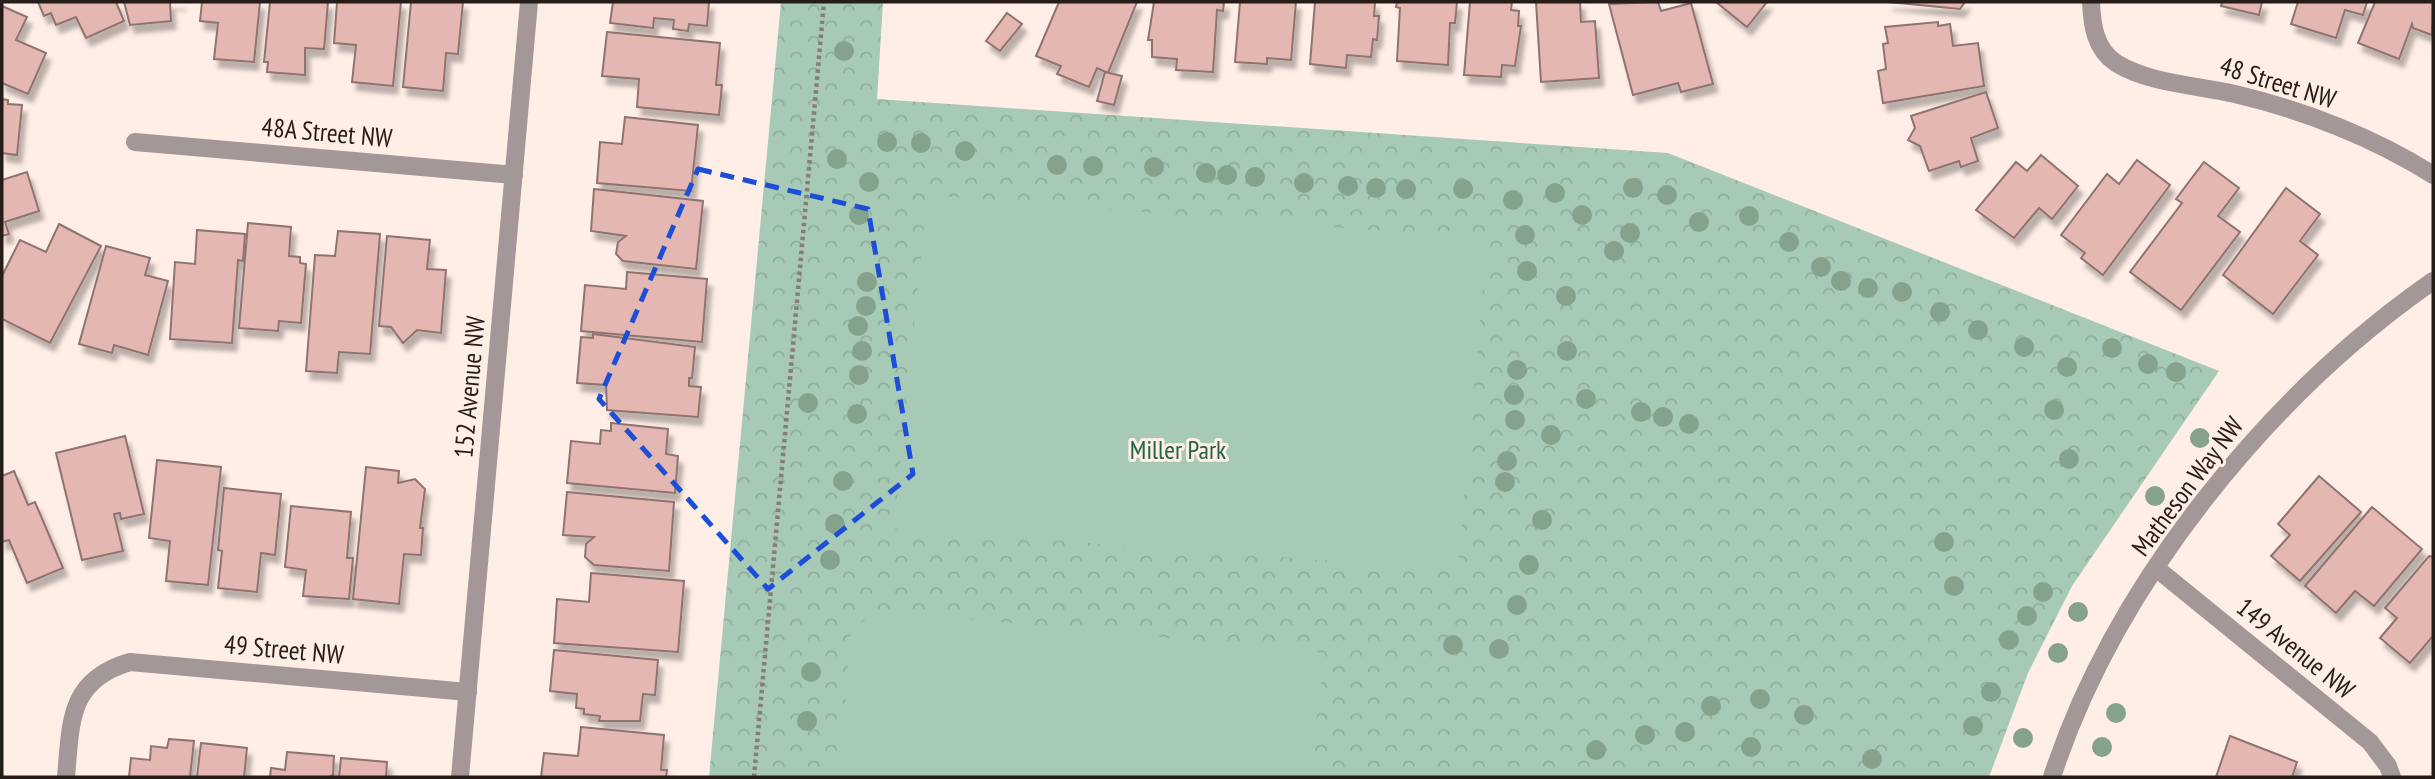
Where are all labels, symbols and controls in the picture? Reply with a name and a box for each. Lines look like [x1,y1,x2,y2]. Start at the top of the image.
street label: 48 Street NW [2216,49,2341,115]
street label: 48A Street NW [260,110,394,154]
street label: 152 Avenue NW [446,314,492,459]
street label: Matheson Way NW [2124,409,2250,562]
park label: Miller Park [1130,433,1226,466]
street label: 149 Avenue NW [2230,590,2362,706]
street label: 49 Street NW [223,627,346,671]

